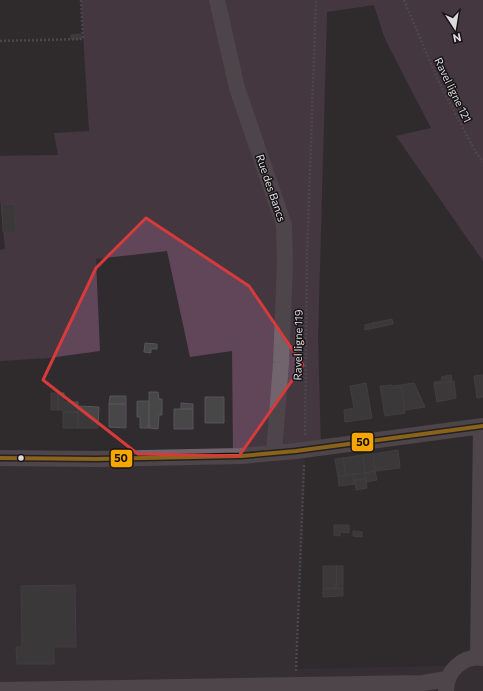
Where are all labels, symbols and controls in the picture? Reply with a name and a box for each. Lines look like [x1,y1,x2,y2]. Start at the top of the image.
north arrow [435,8,475,48]
text: N [452,31,463,45]
street label: Ravel ligne 121 [432,55,475,124]
street label: Rue des Bancs [254,153,289,223]
street label: Ravel ligne 119 [290,309,305,381]
line badge: 50 [351,432,374,452]
text: 50 [356,435,370,448]
line badge: 50 [110,449,133,468]
text: 50 [114,451,128,464]
unlabelled marker [16,453,26,463]

